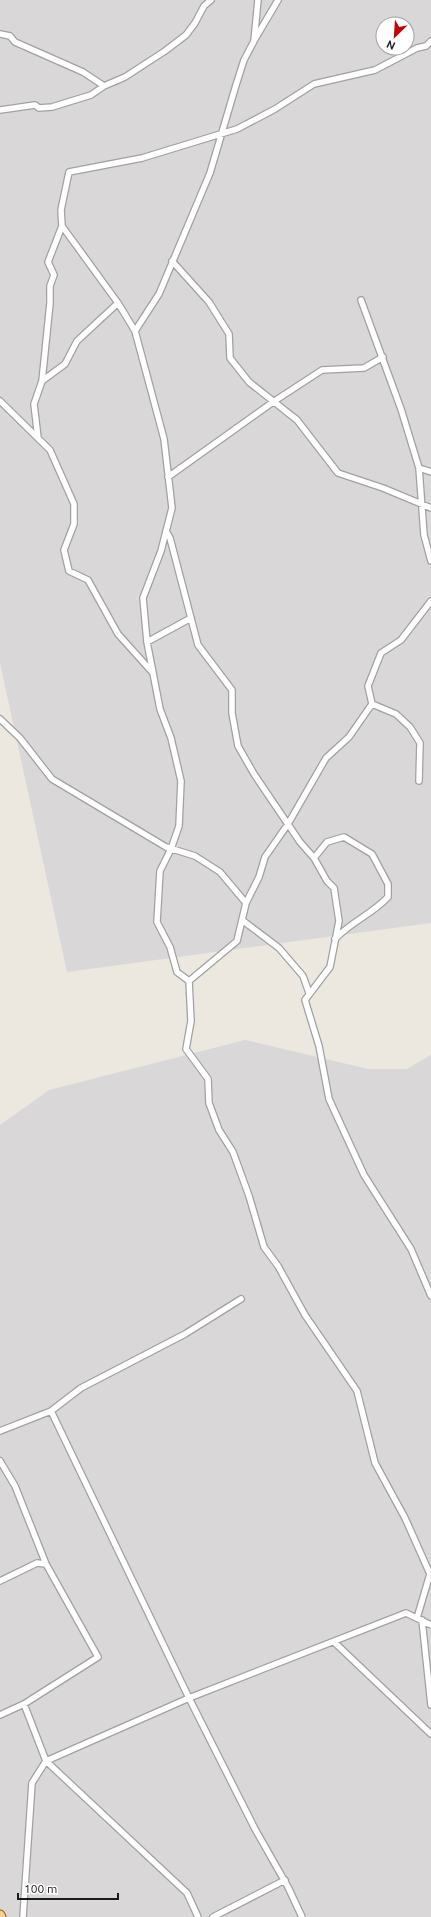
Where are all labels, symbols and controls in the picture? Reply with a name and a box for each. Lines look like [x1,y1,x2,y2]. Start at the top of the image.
north arrow [375,16,415,56]
text: N [385,38,397,52]
scale bar [18,1875,118,1901]
text: 100 m [24,1882,57,1895]

